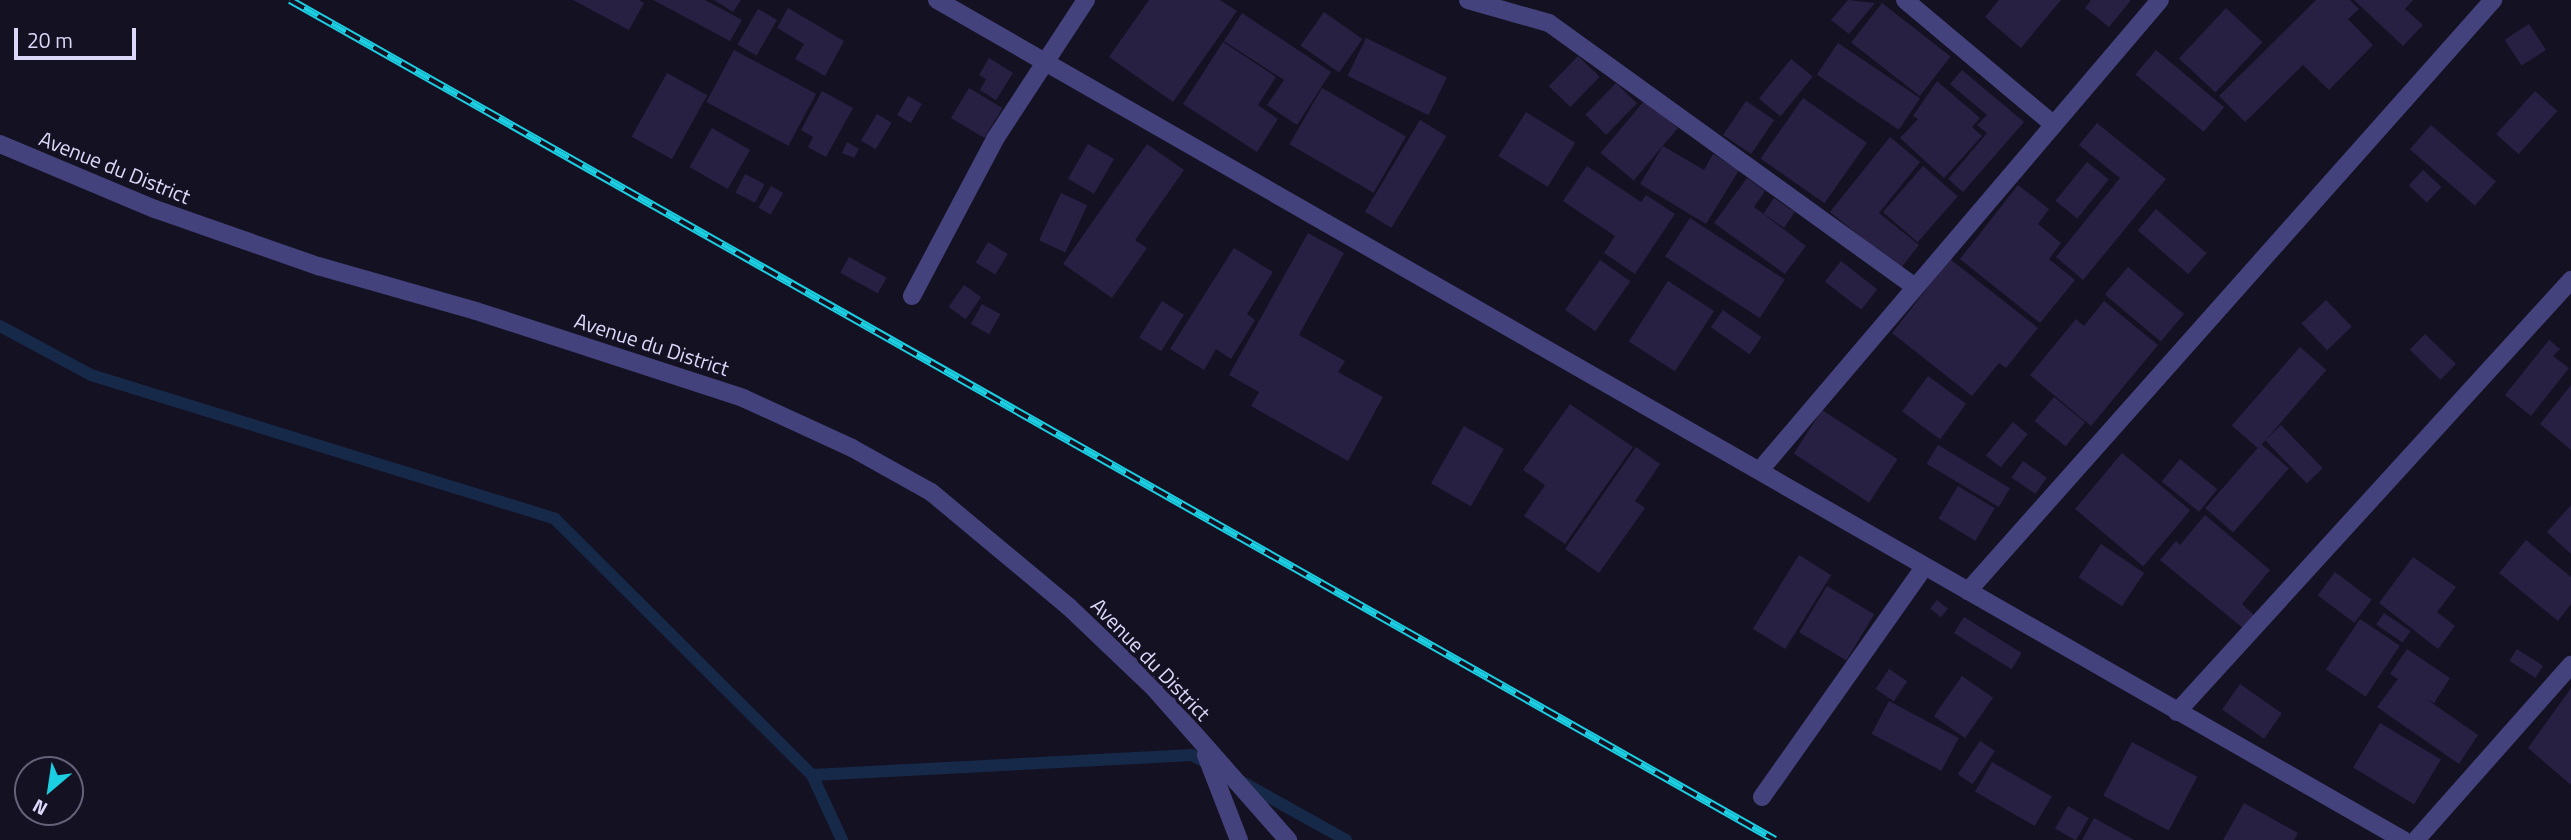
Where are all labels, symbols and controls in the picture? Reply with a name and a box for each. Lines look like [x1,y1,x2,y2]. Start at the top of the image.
scale bar [18,14,140,58]
text: 20 m [27,24,73,56]
street label: Avenue du District [36,125,194,209]
street label: Avenue du District [572,307,732,381]
street label: Avenue du District [1086,592,1216,726]
north arrow [14,756,84,826]
text: N [27,792,52,824]

